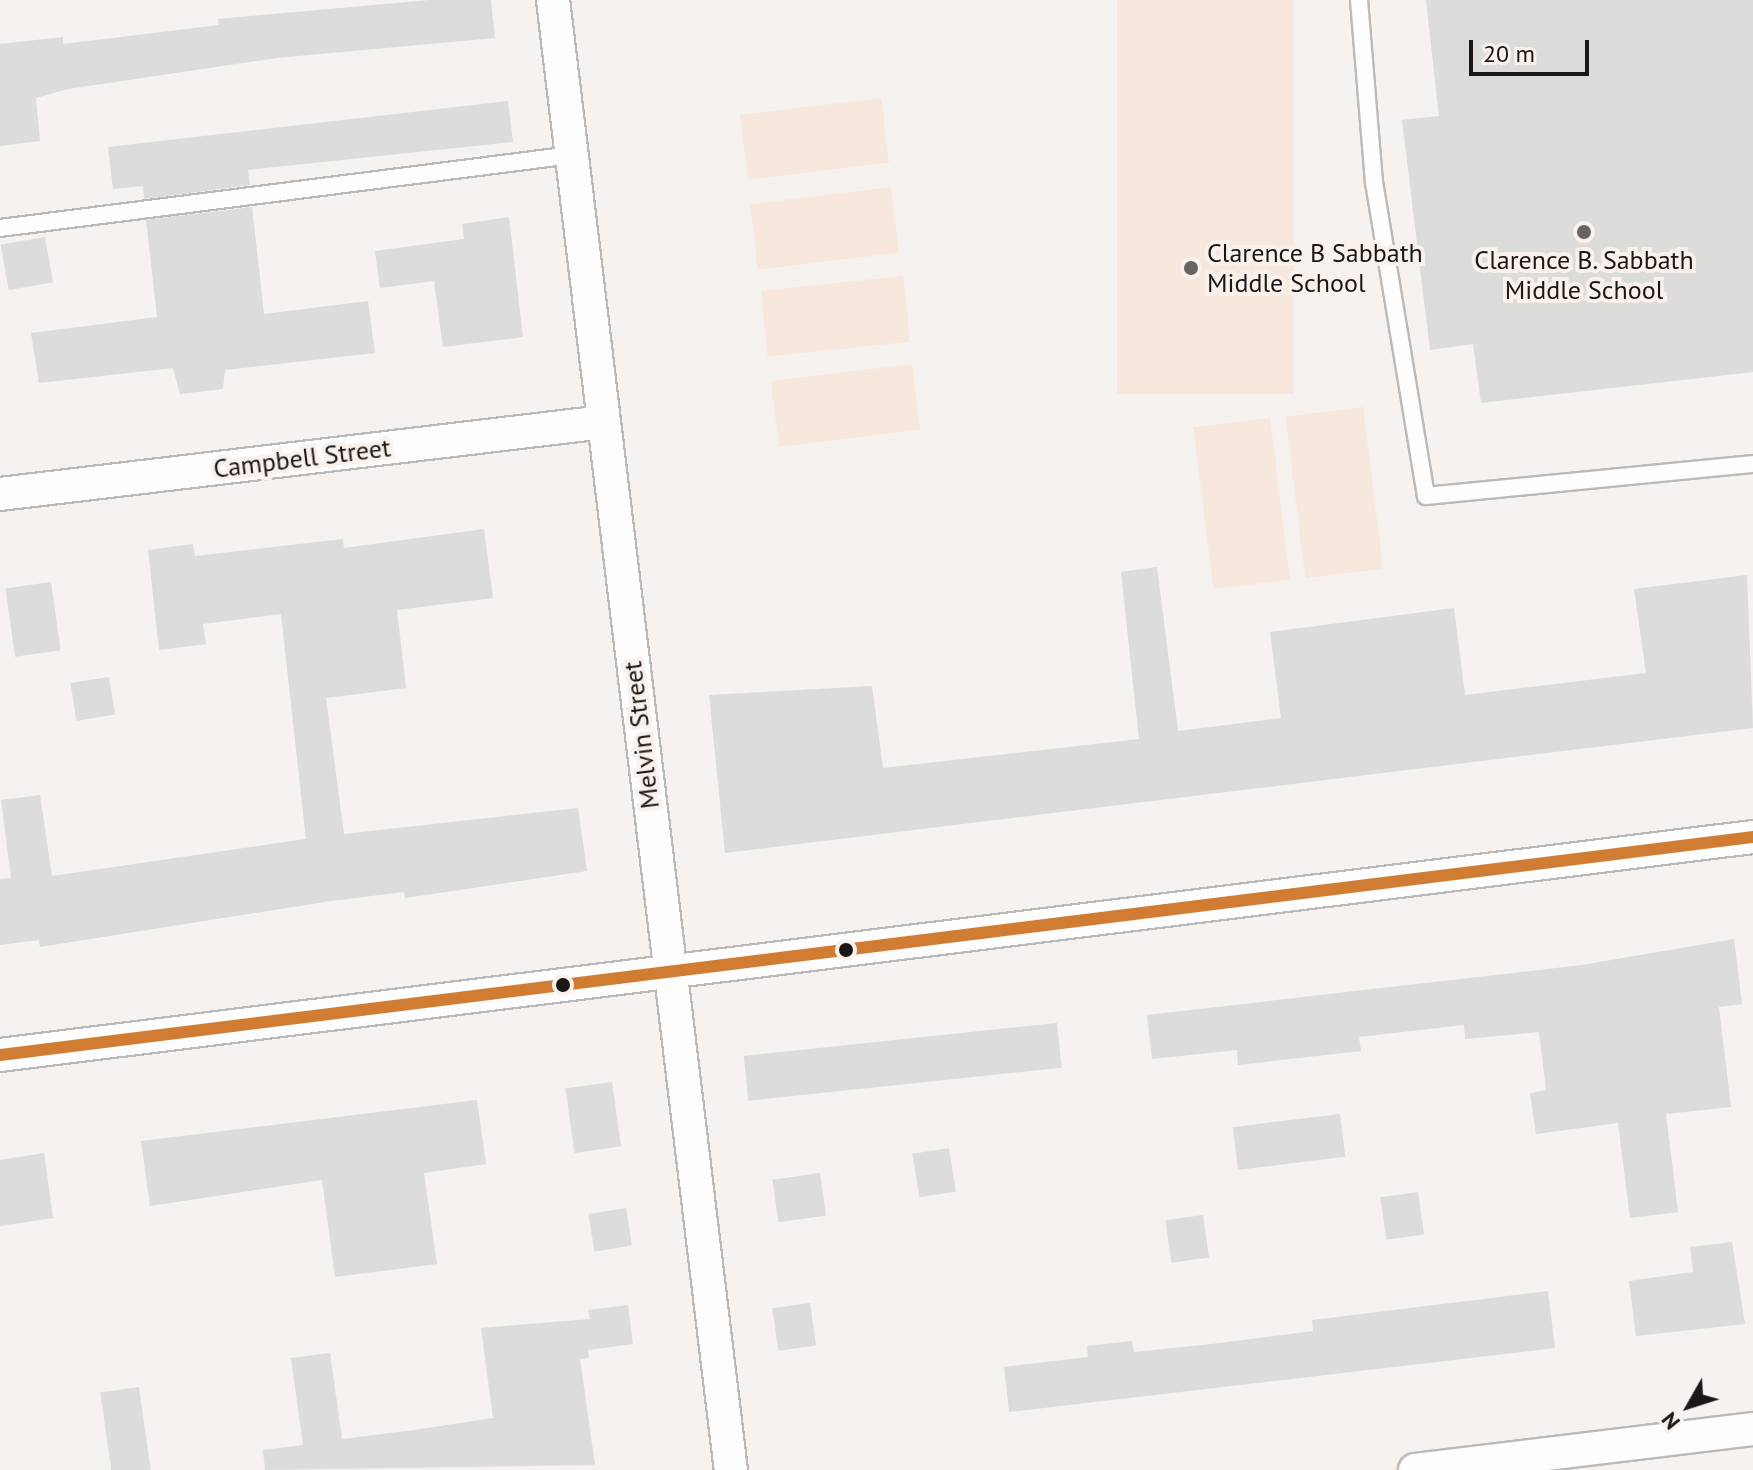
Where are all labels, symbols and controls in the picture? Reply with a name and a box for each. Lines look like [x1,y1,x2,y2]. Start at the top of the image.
scale bar [1473,24,1593,74]
text: 20 m [1483,38,1535,69]
marker: Clarence B. Sabbath Middle School [1575,223,1593,241]
place label: Clarence B Sabbath Middle School [1207,237,1423,298]
place label: Clarence B. Sabbath Middle School [1473,244,1695,306]
marker: Clarence B Sabbath Middle School [1182,259,1200,277]
street label: Campbell Street [212,432,392,484]
street label: Melvin Street [616,659,666,811]
unlabelled marker [838,942,854,958]
unlabelled marker [555,977,571,993]
north arrow [1649,1366,1729,1446]
text: N [1655,1407,1686,1436]

